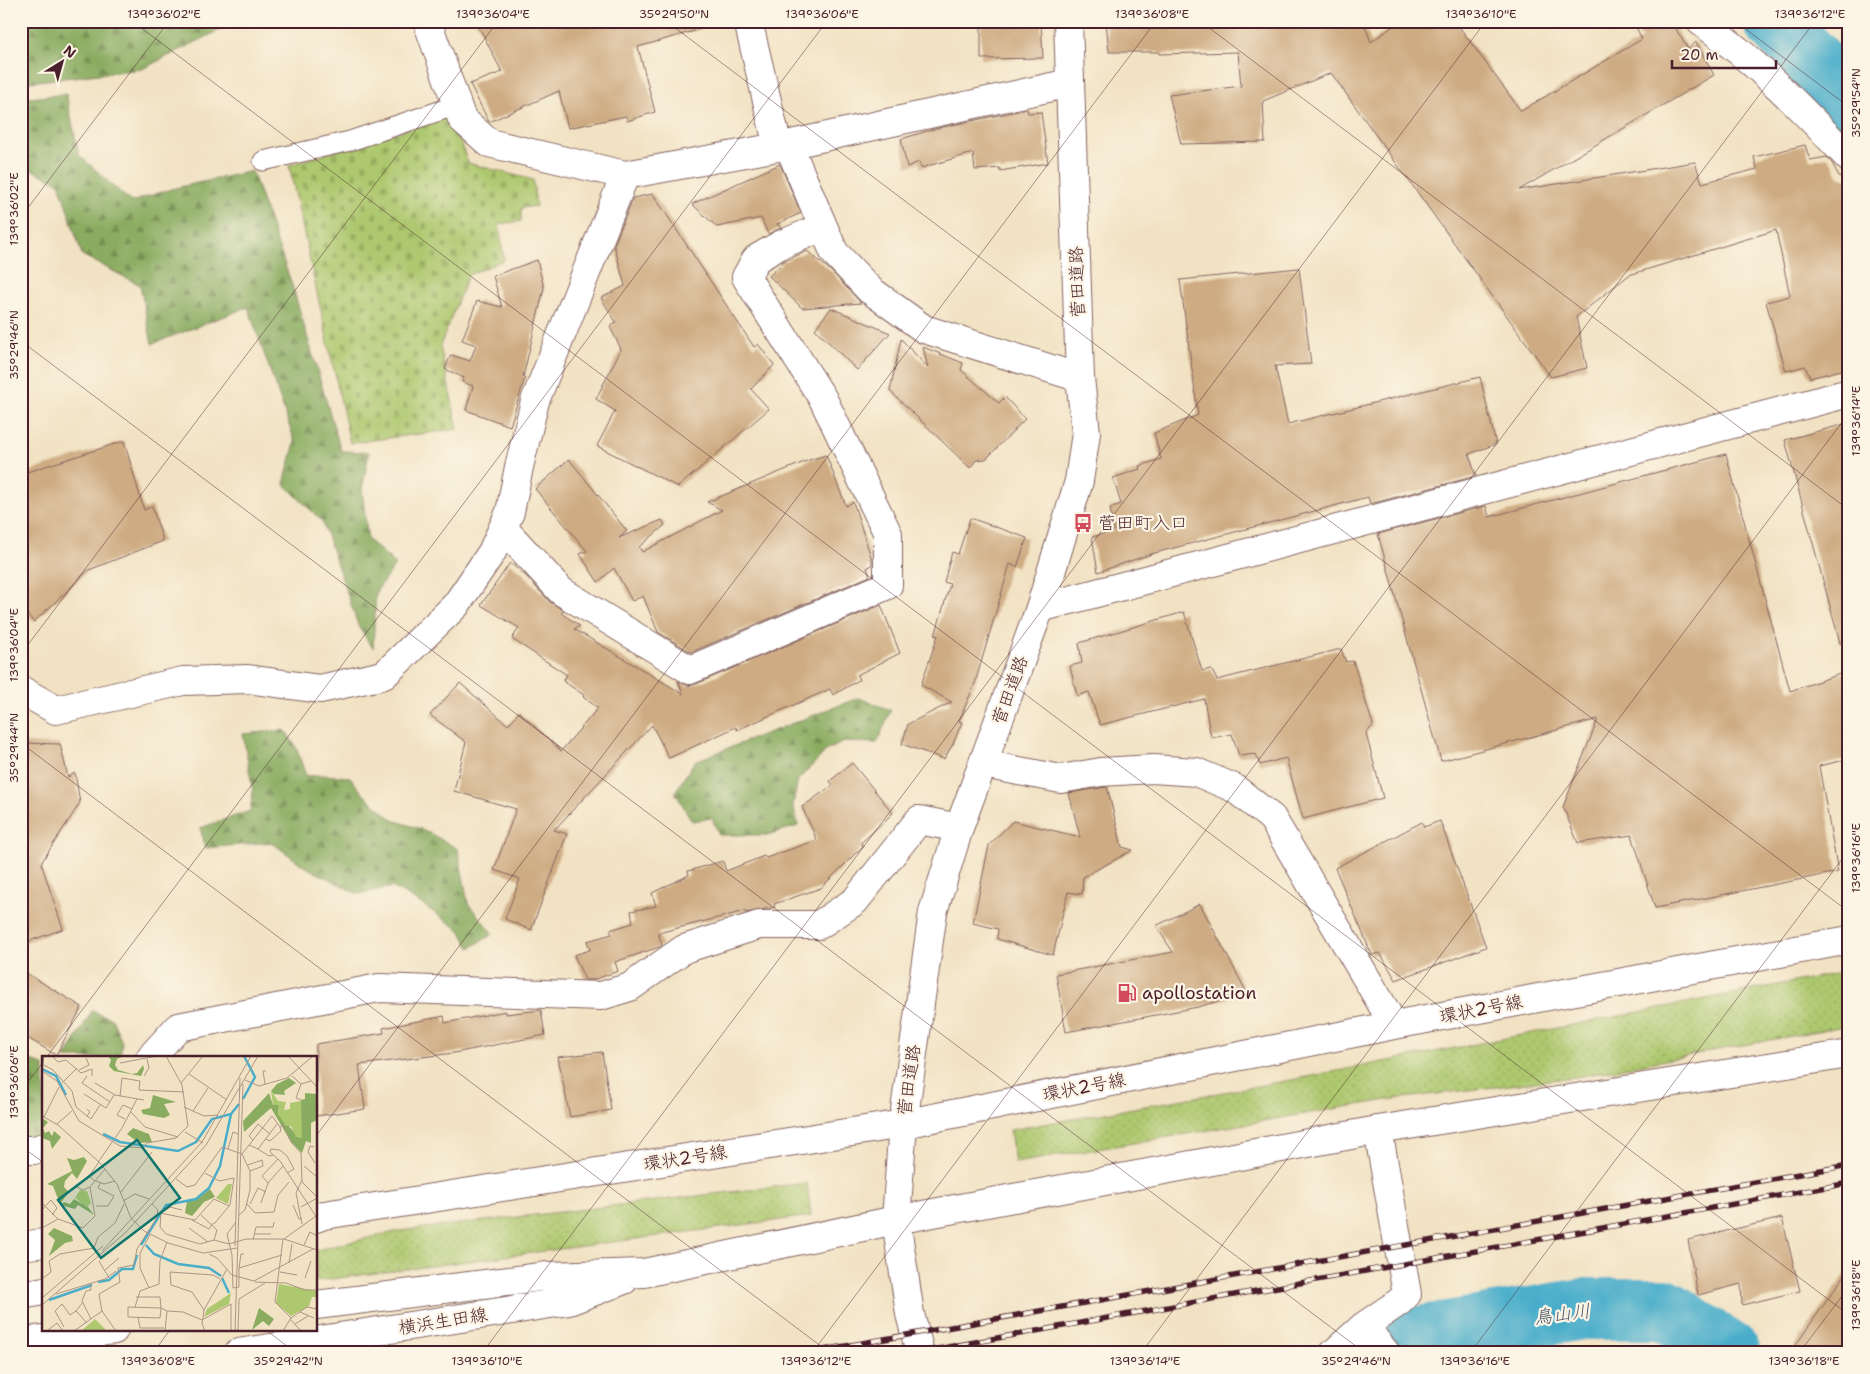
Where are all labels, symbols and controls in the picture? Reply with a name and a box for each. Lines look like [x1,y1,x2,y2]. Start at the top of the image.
text: 139°36'02"E [127,6,201,22]
text: 139°36'04"E [456,6,530,22]
text: 35°29'50"N [639,6,709,22]
text: 139°36'06"E [785,6,859,22]
text: 139°36'08"E [1115,6,1189,22]
text: 139°36'10"E [1445,6,1517,22]
text: 139°36'12"E [1775,6,1845,22]
north arrow [38,38,88,88]
scale bar [1672,38,1776,70]
text: N [60,41,80,62]
text: 20 m [1680,45,1719,65]
text: 35°29'54"N [1848,68,1864,138]
text: 139°36'02"E [6,172,22,246]
street label: 菅田道路 [1064,246,1090,318]
text: 35°29'46"N [6,310,22,380]
text: 139°36'14"E [1848,386,1864,456]
place label: 菅田町入口 [1098,511,1188,535]
bus stop icon: 菅田町入口 [1072,512,1094,534]
text: 139°36'04"E [6,608,22,682]
street label: 菅田道路 [986,652,1034,728]
text: 35°29'44"N [6,713,22,783]
text: 139°36'16"E [1848,823,1864,893]
place label: apollostation [1142,981,1257,1005]
fuel station icon: apollostation [1116,982,1138,1004]
street label: 環状2号線 [1437,989,1525,1029]
street label: 菅田道路 [892,1043,926,1117]
text: 139°36'06"E [6,1045,22,1119]
inset map [42,1056,318,1332]
street label: 環状2号線 [1040,1067,1128,1107]
street label: 環状2号線 [641,1140,729,1176]
text: 139°36'18"E [1848,1260,1864,1330]
water label: 鳥山川 [1532,1298,1592,1330]
street label: 横浜生田線 [397,1302,489,1340]
text: 139°36'08"E [121,1353,195,1369]
text: 35°29'42"N [253,1353,323,1369]
text: 139°36'10"E [451,1353,523,1369]
text: 139°36'12"E [781,1353,851,1369]
text: 139°36'14"E [1110,1353,1180,1369]
text: 35°29'46"N [1321,1353,1391,1369]
text: 139°36'16"E [1440,1353,1510,1369]
text: 139°36'18"E [1769,1353,1839,1369]

